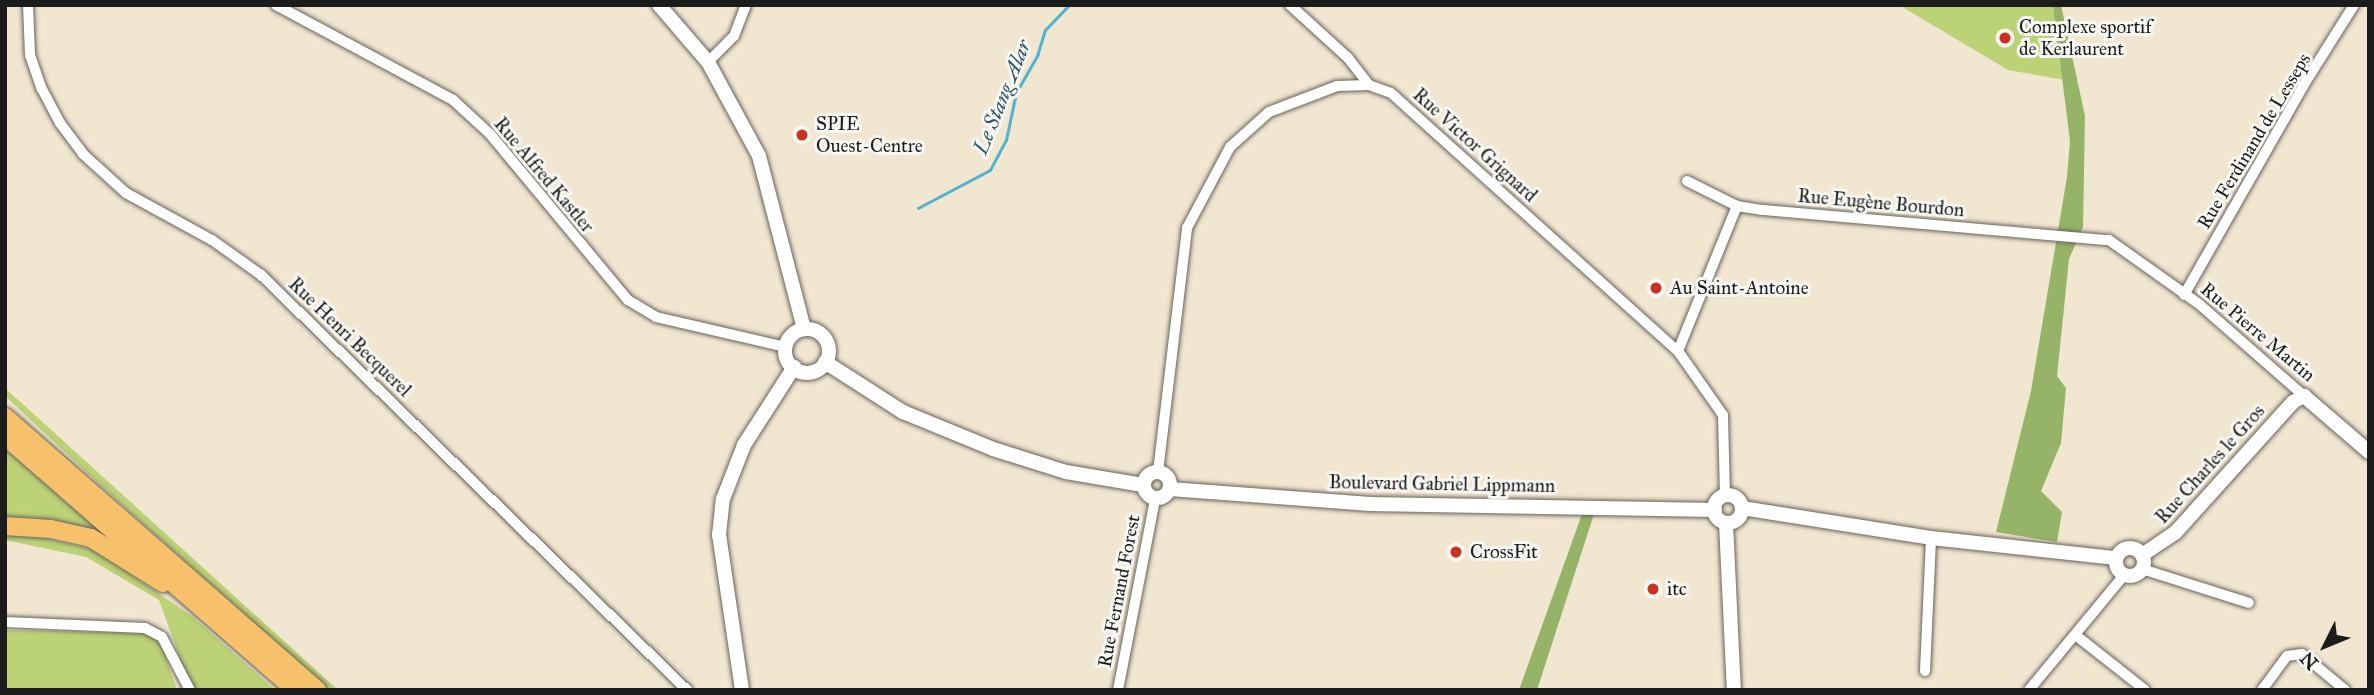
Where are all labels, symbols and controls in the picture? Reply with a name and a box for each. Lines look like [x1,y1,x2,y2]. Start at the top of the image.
place label: Complexe sportif de Kerlaurent [2019,16,2152,60]
marker: Complexe sportif de Kerlaurent [1997,30,2013,46]
water label: Le Stang Alar [968,36,1036,158]
street label: Rue Ferdinand de Lesseps [2192,49,2316,233]
street label: Rue Victor Grignard [1408,83,1542,207]
street label: Rue Alfred Kastler [489,113,599,237]
place label: SPIE Ouest-Centre [816,113,923,157]
marker: SPIE Ouest-Centre [794,127,810,143]
street label: Rue Eugène Bourdon [1797,184,1965,222]
street label: Rue Henri Becquerel [284,273,416,401]
place label: Au Saint-Antoine [1670,277,1809,299]
street label: Rue Pierre Martin [2196,278,2320,386]
marker: Au Saint-Antoine [1648,280,1664,296]
street label: Rue Charles le Gros [2150,400,2270,528]
street label: Boulevard Gabriel Lippmann [1329,471,1555,497]
street label: Rue Fernand Forest [1093,513,1145,669]
place label: CrossFit [1470,541,1538,563]
marker: CrossFit [1448,544,1464,560]
place label: itc [1667,578,1687,600]
marker: itc [1645,581,1661,597]
north arrow [2290,611,2360,681]
text: N [2295,647,2323,674]

